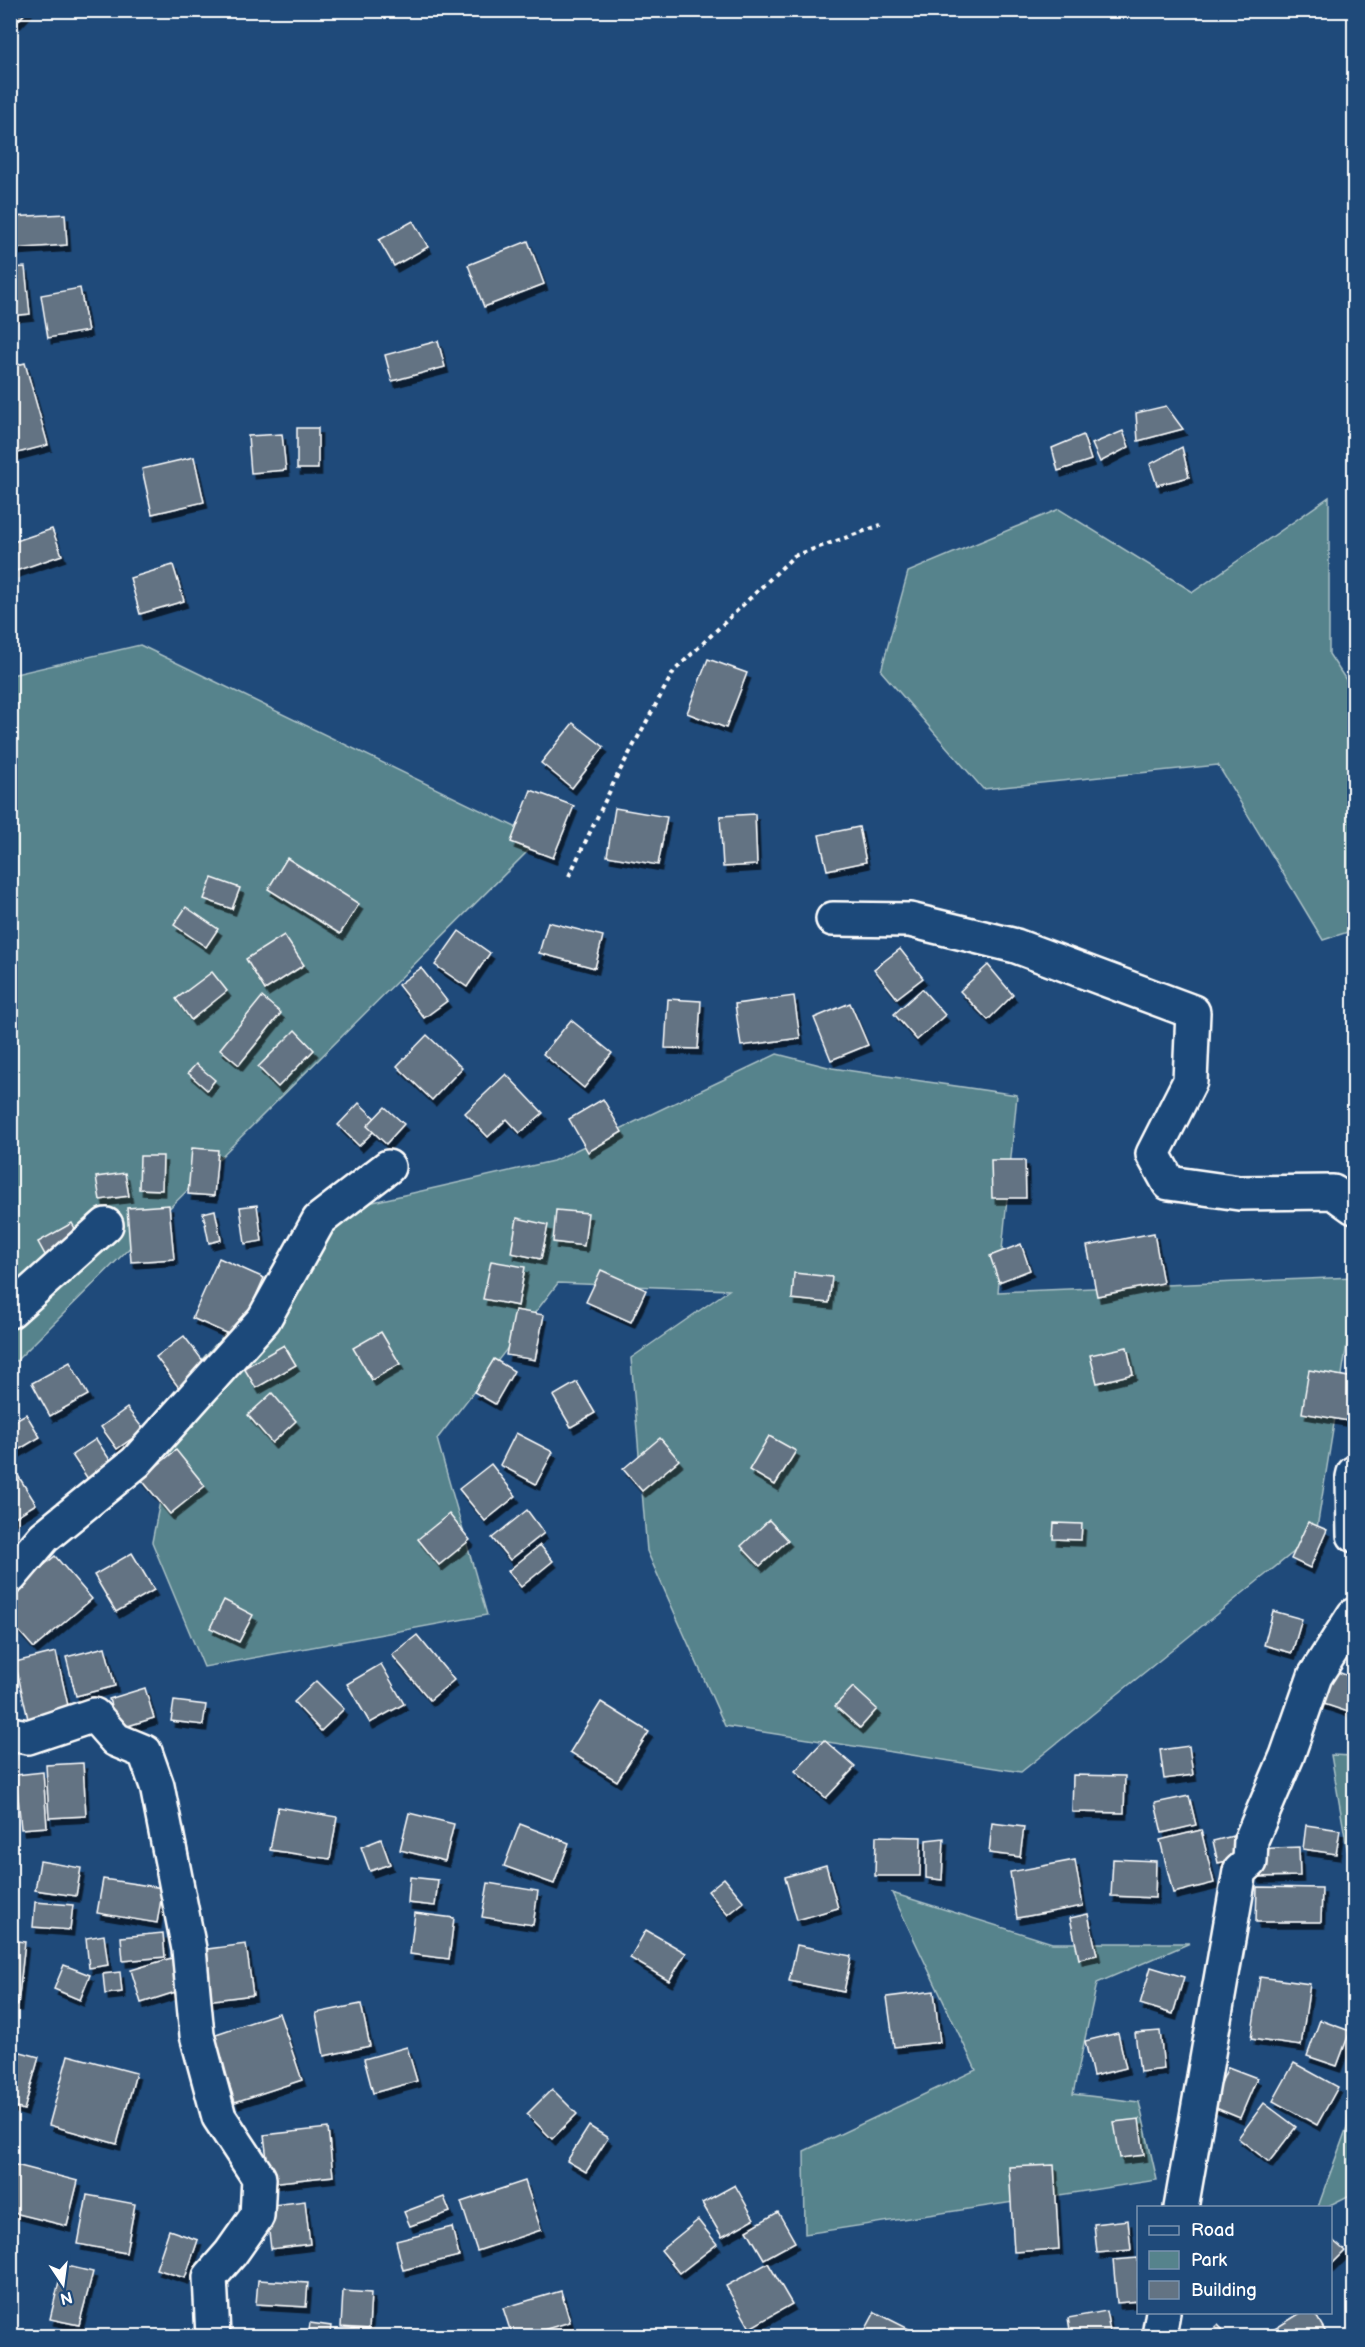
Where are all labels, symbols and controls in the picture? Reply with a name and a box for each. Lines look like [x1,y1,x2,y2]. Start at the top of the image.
legend [1137,2206,1332,2314]
text: Road [1191,2220,1235,2241]
text: Park [1191,2250,1227,2271]
north arrow [33,2254,93,2314]
text: Building [1191,2280,1257,2301]
text: N [58,2287,74,2308]

